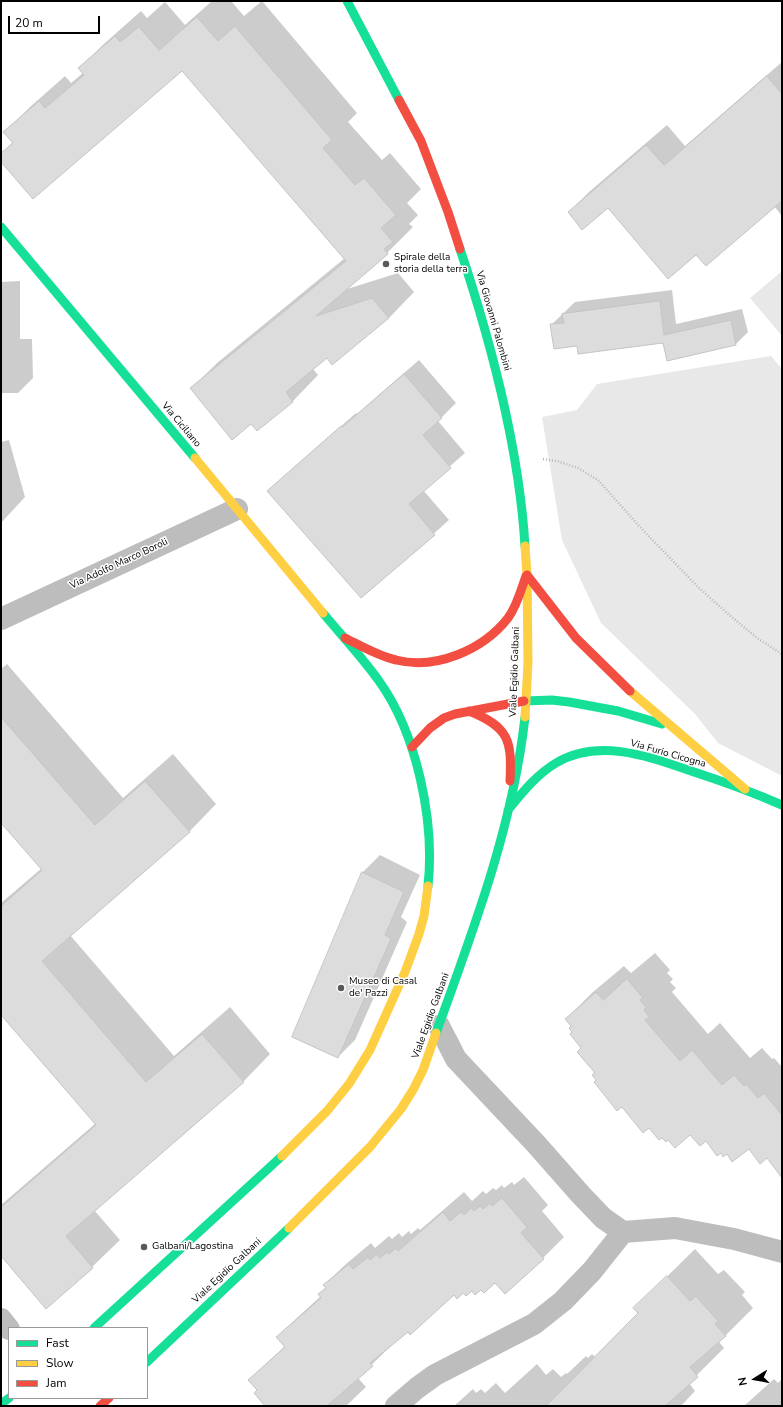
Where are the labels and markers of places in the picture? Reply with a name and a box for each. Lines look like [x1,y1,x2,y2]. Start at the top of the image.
place label: Spirale della storia della terra [394,252,468,276]
marker: Spirale della storia della terra [381,259,391,269]
place label: Museo di Casal de' Pazzi [349,976,417,1000]
marker: Museo di Casal de' Pazzi [336,983,346,993]
place label: Galbani/Lagostina [152,1241,233,1253]
marker: Galbani/Lagostina [139,1242,149,1252]

